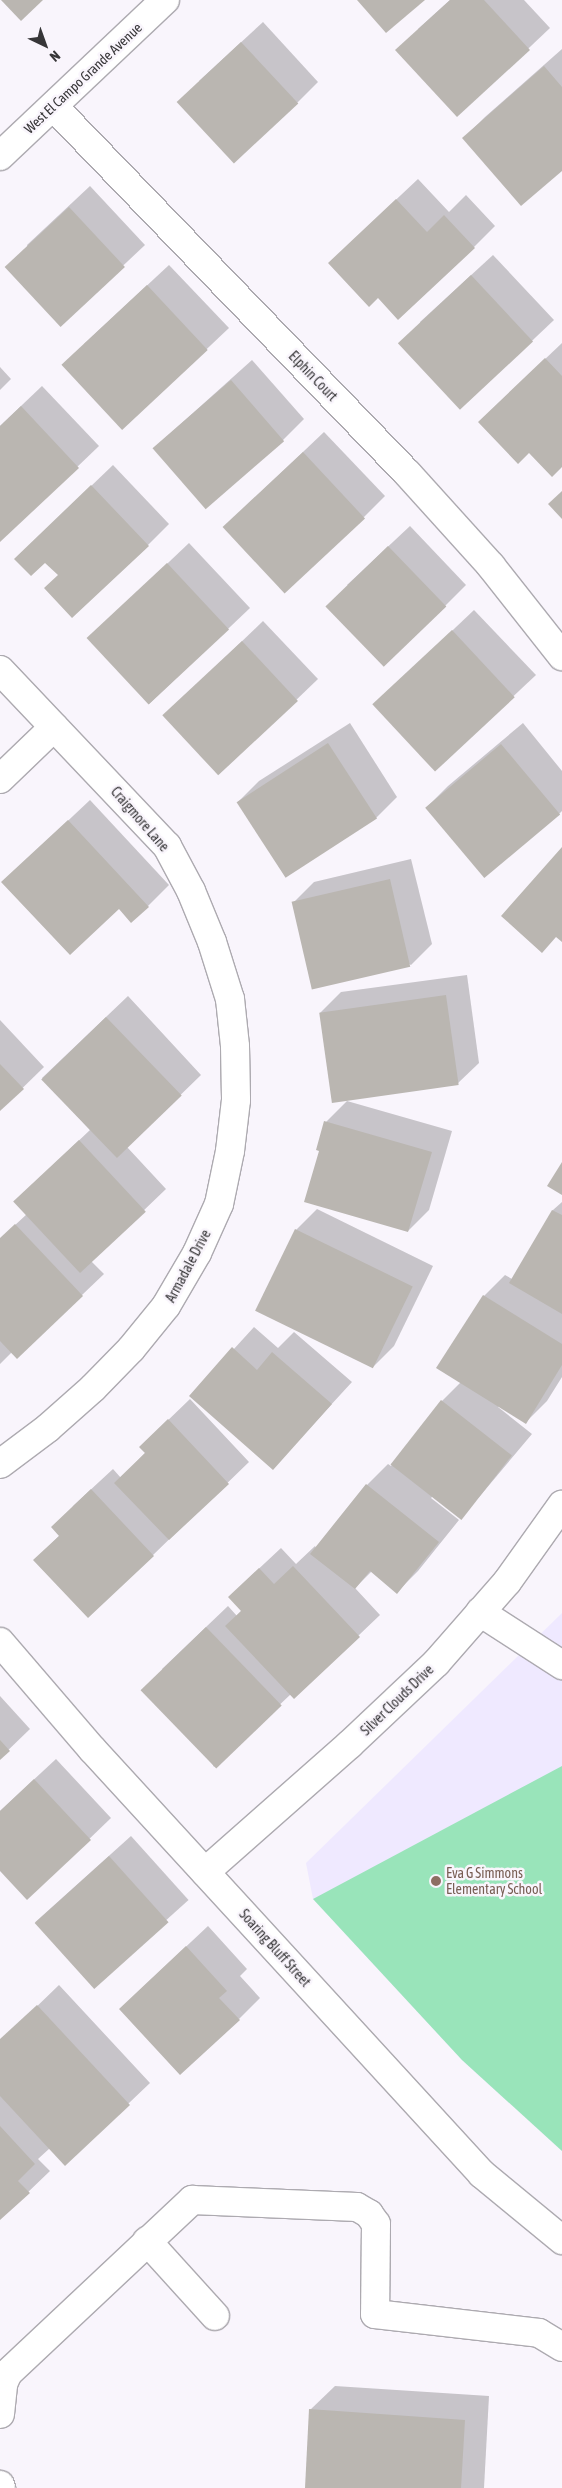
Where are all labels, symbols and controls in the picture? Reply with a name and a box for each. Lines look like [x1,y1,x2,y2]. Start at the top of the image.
street label: West El Campo Grande Avenue [21,19,145,137]
north arrow [20,20,70,70]
text: N [47,47,63,65]
street label: Elphin Court [285,348,341,404]
street label: Craigmore Lane [107,783,173,855]
street label: Armadale Drive [162,1227,214,1305]
street label: Silver Clouds Drive [357,1661,437,1739]
place label: Eva G Simmons Elementary School [446,1865,542,1898]
marker: Eva G Simmons Elementary School [430,1875,442,1887]
street label: Soaring Bluff Street [236,1906,314,1990]

